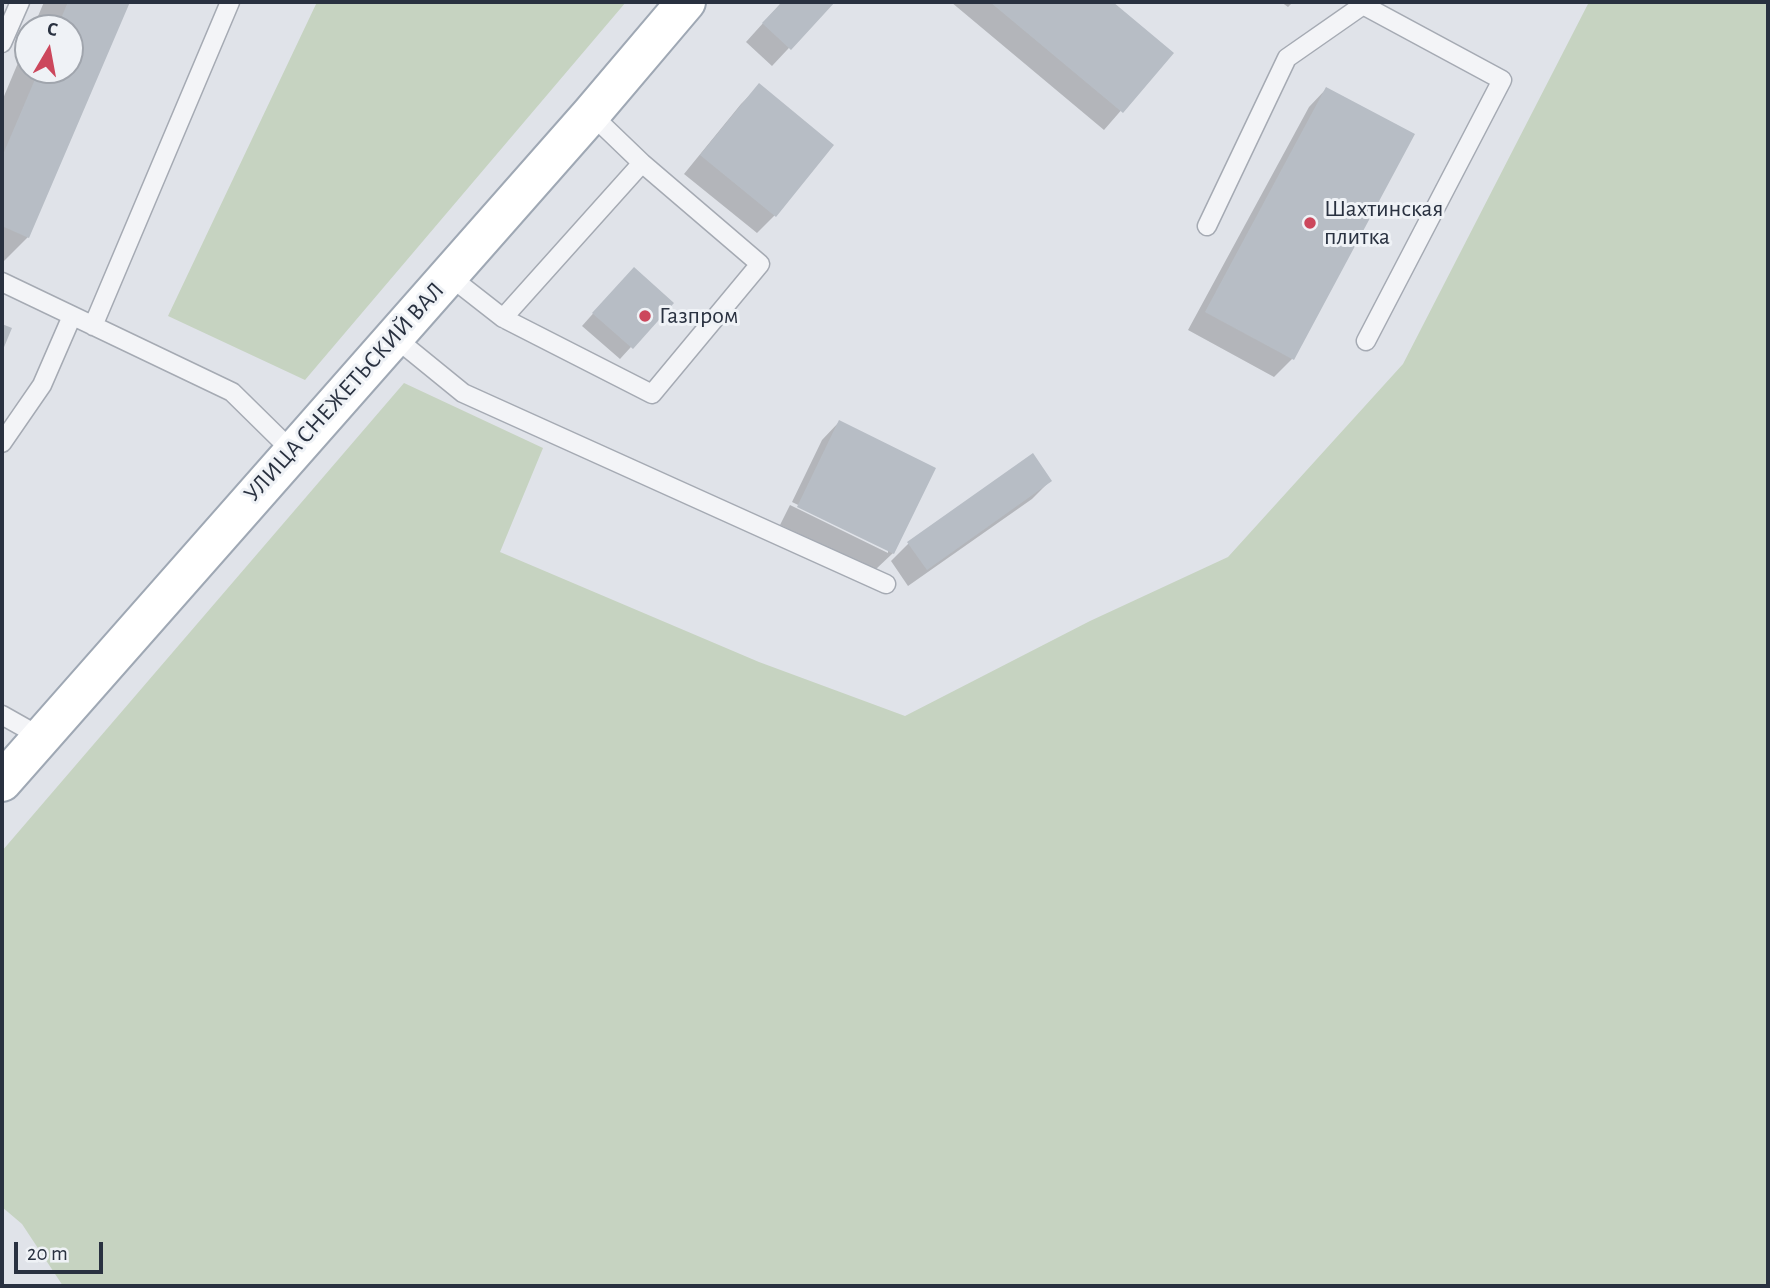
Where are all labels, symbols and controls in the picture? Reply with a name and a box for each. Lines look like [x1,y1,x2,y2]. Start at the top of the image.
north arrow [14,14,84,84]
text: С [46,20,59,40]
place label: Шахтинская плитка [1324,195,1443,251]
marker: Шахтинская плитка [1302,215,1318,231]
street label: УЛИЦА СНЕЖЕТЬСКИЙ ВАЛ [238,276,450,508]
place label: Газпром [659,302,738,330]
marker: Газпром [637,308,653,324]
scale bar [18,1228,107,1272]
text: 20 m [27,1243,68,1264]

